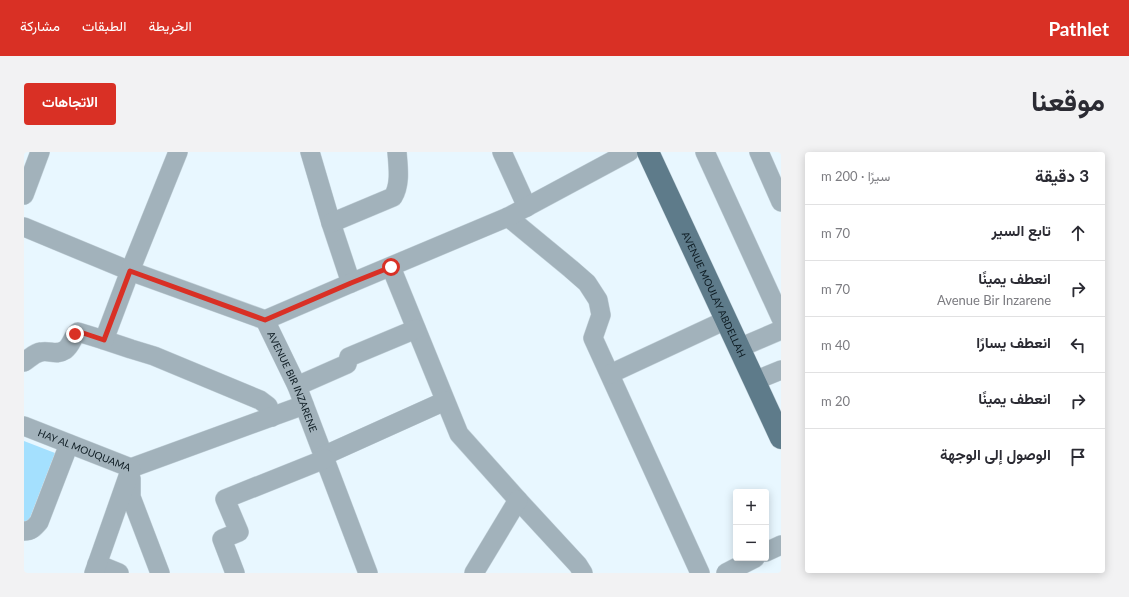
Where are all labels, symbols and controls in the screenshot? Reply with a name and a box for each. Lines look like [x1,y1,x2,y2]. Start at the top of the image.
text: مشاركة [20,17,60,34]
text: الطبقات [82,17,126,34]
text: الخريطة [148,17,192,34]
text: Pathlet [1048,17,1109,40]
button: الاتجاهات [24,83,116,125]
text: موقعنا [1031,83,1105,117]
text: 3 دقيقة [1035,165,1089,186]
text: سيرًا · 200 m [821,168,890,184]
text: تابع السير [991,221,1051,239]
icon: ahead [1067,222,1089,244]
text: 70 m [821,225,850,241]
street label: AVENUE MOULAY ABDELLAH [680,230,749,359]
route start [382,258,400,276]
text: انعطف يمينًا [978,269,1051,287]
icon: right [1067,278,1089,300]
text: 70 m [821,281,850,297]
text: Avenue Bir Inzarene [937,292,1051,308]
route end [66,325,84,343]
street label: AVENUE BIR INZARENE [265,329,320,434]
text: انعطف يسارًا [976,333,1051,351]
icon: left [1067,334,1089,356]
text: 40 m [821,337,850,353]
text: انعطف يمينًا [978,389,1051,407]
icon: right [1067,390,1089,412]
text: 20 m [821,393,850,409]
street label: HAY AL MOUQUAMA [36,426,133,473]
text: الوصول إلى الوجهة [940,445,1051,463]
icon: arrive [1067,446,1089,468]
map controls [733,489,769,561]
button: + [733,489,769,525]
button: − [733,525,769,561]

